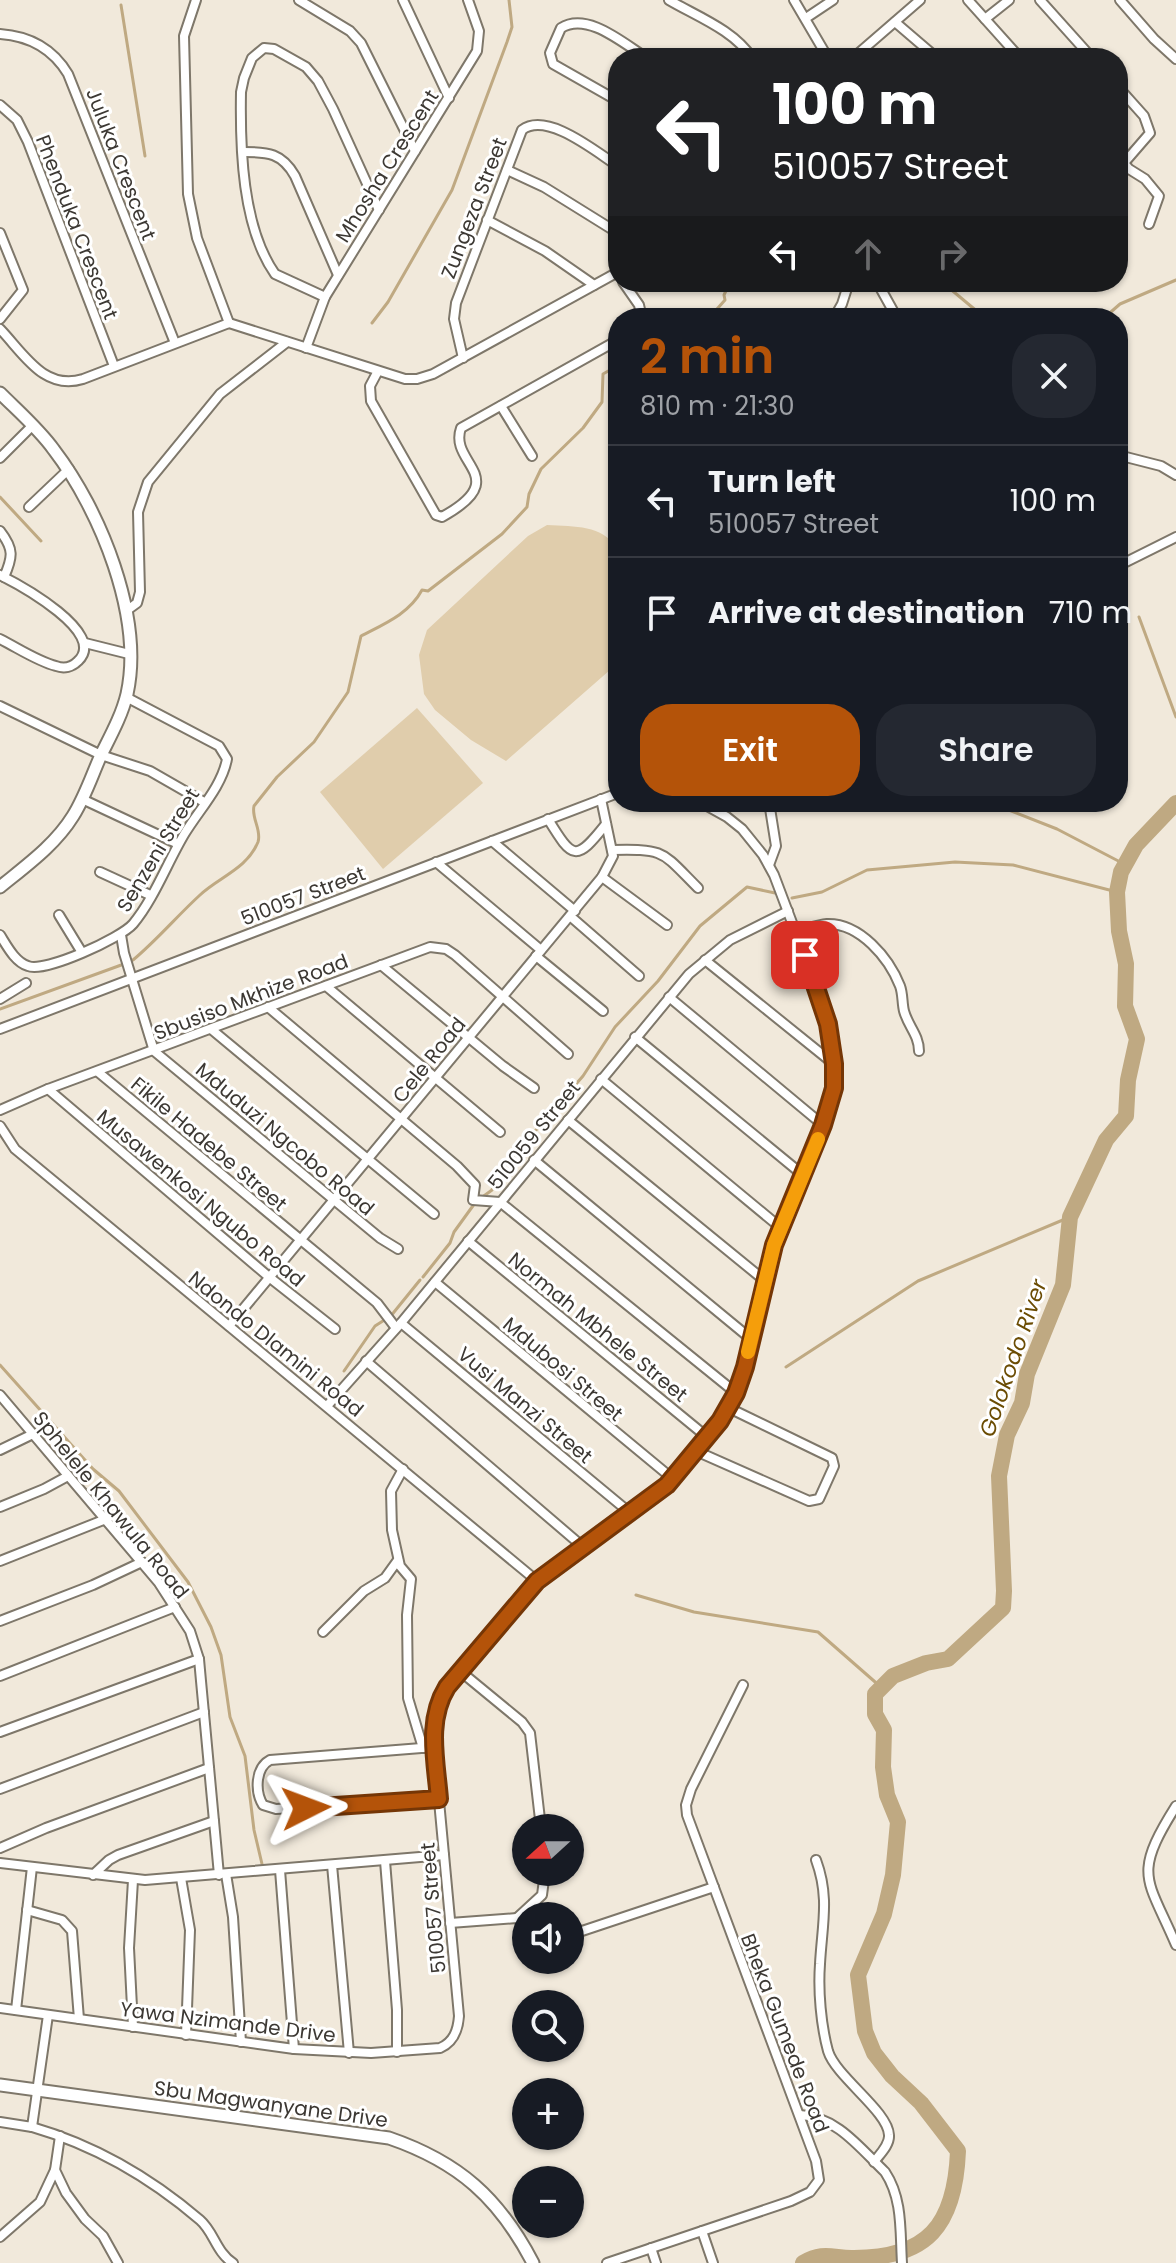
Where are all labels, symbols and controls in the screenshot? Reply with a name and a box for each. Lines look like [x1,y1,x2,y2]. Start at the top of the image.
text: 100 m [772,65,937,144]
icon: left [640,80,744,184]
street label: Juluka Crescent [79,84,163,244]
street label: Mhosha Crescent [329,84,445,248]
street label: Phenduka Crescent [29,131,125,323]
street label: Zungeza Street [434,133,514,283]
text: 510057 Street [772,141,1009,192]
icon: left [762,232,806,276]
icon: ahead [846,232,890,276]
icon: right [930,232,974,276]
text: 2 min [640,323,774,390]
button: close [1012,334,1096,418]
text: 810 m · 21:30 [640,388,795,424]
text: Turn left [708,460,836,503]
icon: left [640,479,684,523]
text: 100 m [1010,479,1096,522]
text: 510057 Street [708,506,879,542]
icon: arrive [640,591,684,635]
text: Arrive at destination [708,591,1025,634]
text: 710 m [1049,591,1132,634]
button: Exit [640,704,860,796]
button: Share [876,704,1096,796]
street label: Senzeni Street [110,783,206,917]
street label: 510057 Street [237,859,369,933]
pin [771,921,839,989]
icon: arrive [783,933,827,977]
street label: Sbusiso Mkhize Road [150,947,352,1047]
street label: Cele Road [386,1011,472,1109]
street label: Mduduzi Ngcobo Road [190,1056,380,1222]
street label: Fikile Hadebe Street [125,1070,293,1218]
street label: 510059 Street [481,1074,587,1196]
street label: Musawenkosi Ngubo Road [91,1103,311,1293]
street label: Normah Mbhele Street [502,1246,694,1408]
street label: Ndondo Dlamini Road [182,1265,370,1423]
water label: Golokodo River [972,1274,1055,1441]
street label: Mdubosi Street [497,1310,629,1428]
street label: Vusi Manzi Street [451,1340,599,1470]
street label: Sphelele Khawula Road [27,1405,195,1605]
position arrow [264,1766,348,1850]
north arrow [512,1814,584,1886]
map controls [512,1814,584,2238]
street label: 510057 Street [413,1841,453,1975]
button: sound [512,1902,584,1974]
street label: Bheka Gumede Road [734,1929,836,2137]
button: search [512,1990,584,2062]
street label: Yawa Nzimande Drive [119,1995,337,2049]
street label: Sbu Magwanyane Drive [152,2074,390,2134]
button: + [512,2078,584,2150]
button: − [512,2166,584,2238]

